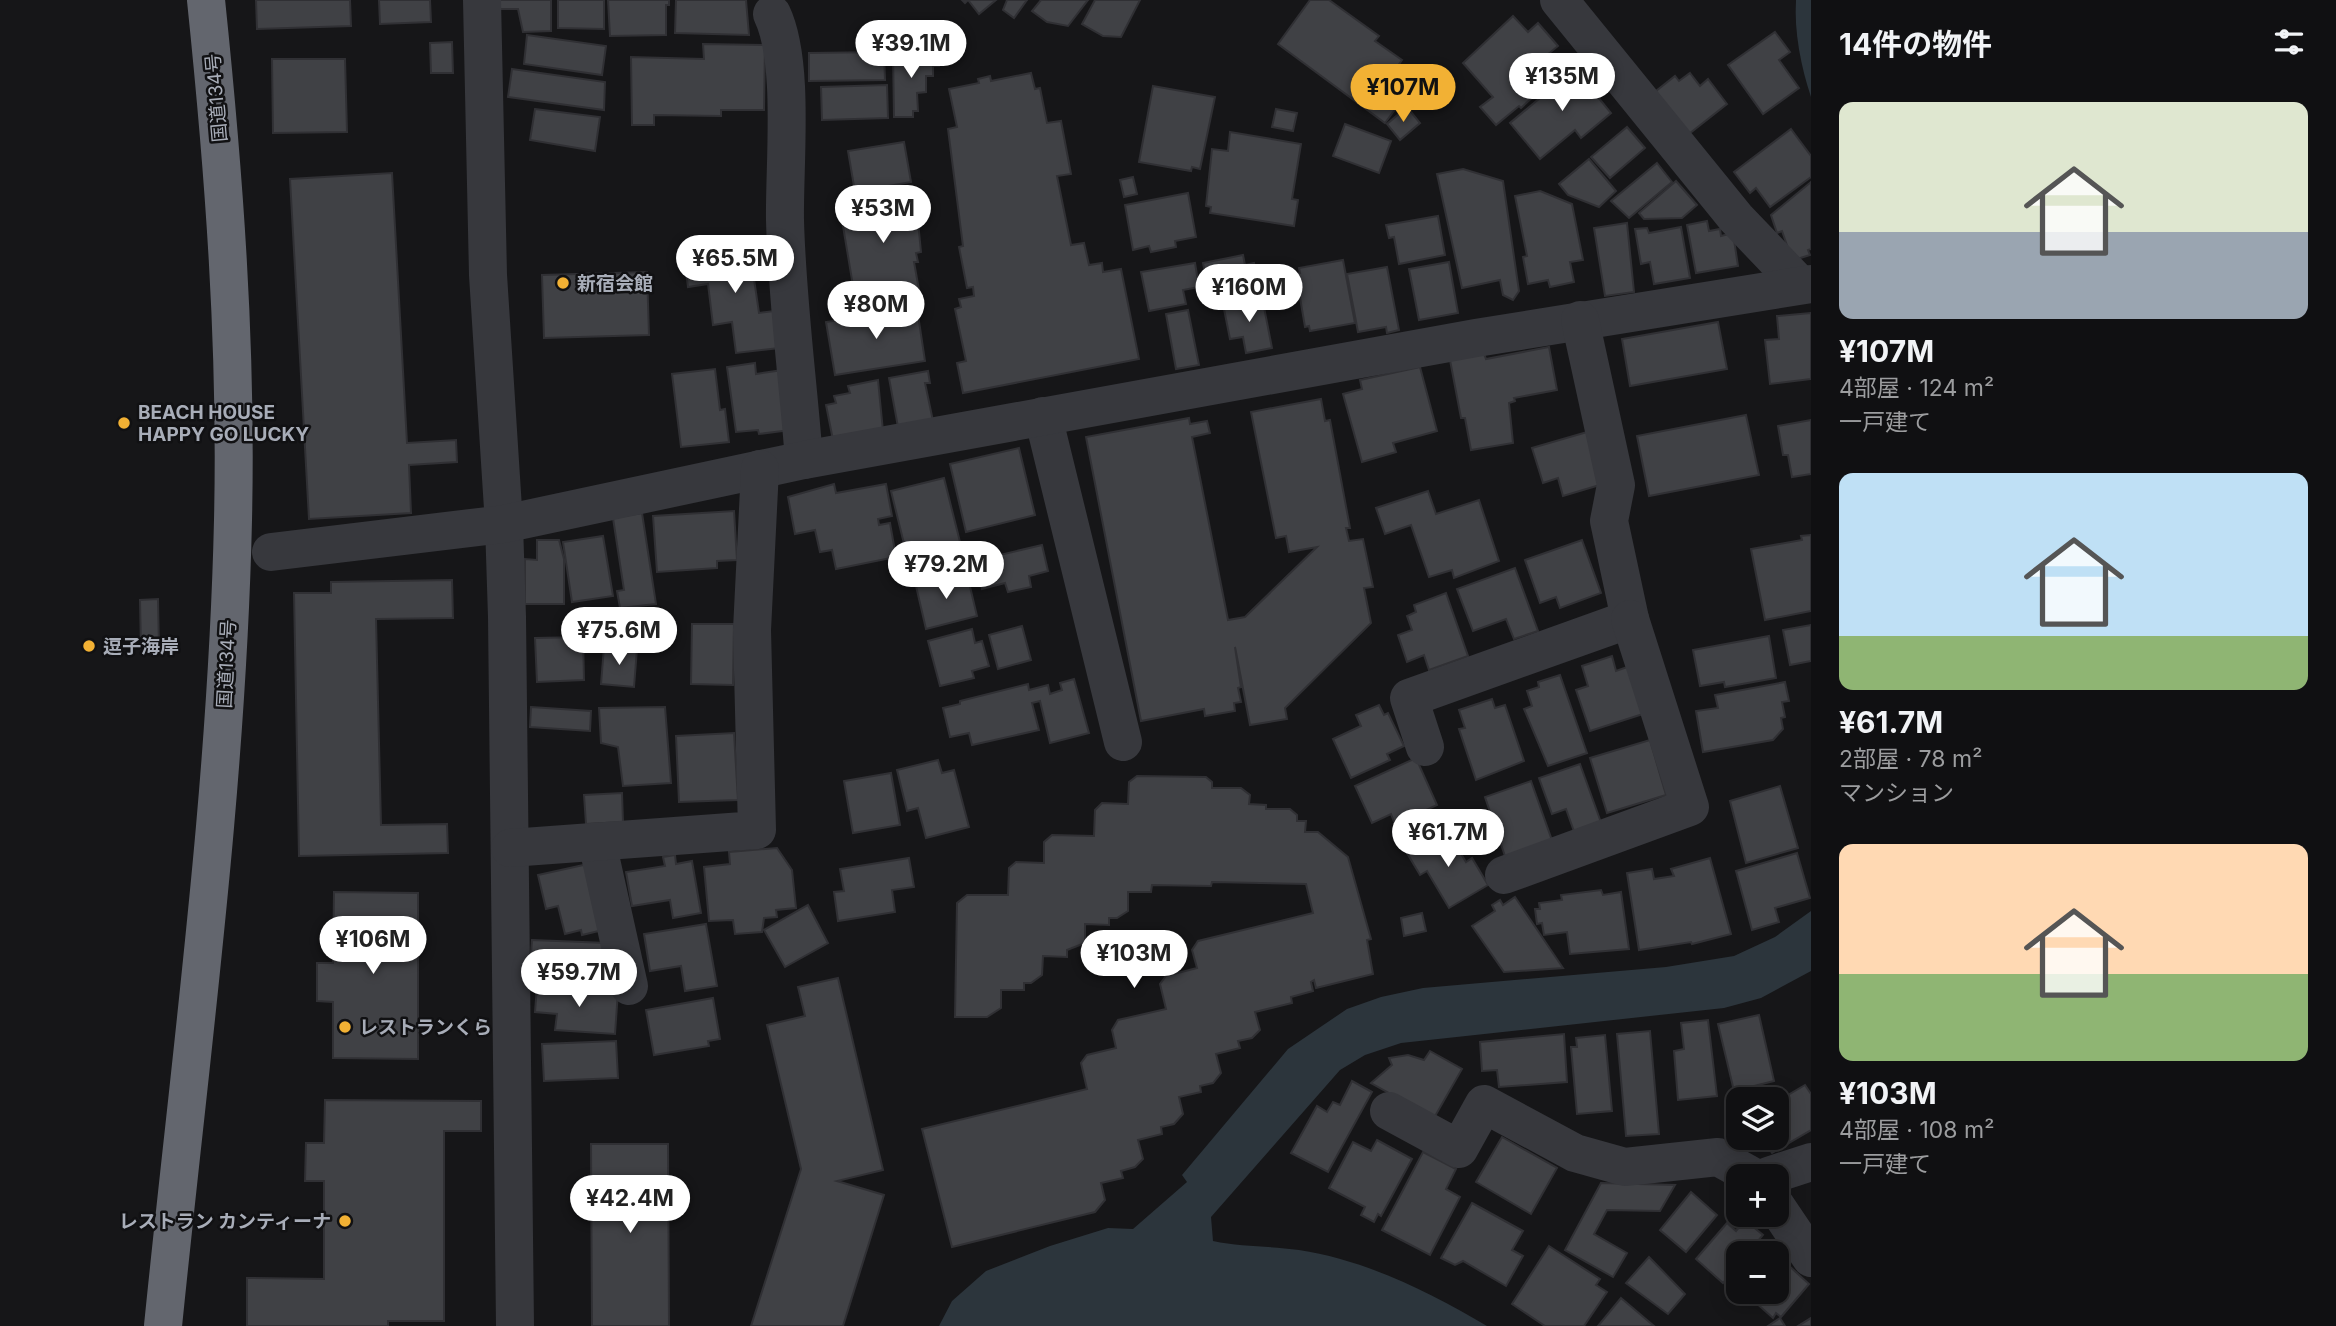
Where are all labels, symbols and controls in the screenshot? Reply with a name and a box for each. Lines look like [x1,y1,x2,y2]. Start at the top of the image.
pin: ¥39.1M [854,20,968,80]
icon: filters [2270,23,2308,61]
text: 14件の物件 [1839,26,1992,62]
text: ¥39.1M [871,29,951,57]
street label: 国道134号 [201,53,232,143]
pin: ¥135M [1513,54,1611,113]
text: ¥135M [1525,62,1599,90]
pin: ¥107M [1354,64,1452,124]
text: ¥107M [1367,73,1439,101]
icon: home [2011,148,2137,274]
pin: ¥53M [842,186,924,245]
text: ¥53M [851,194,915,222]
pin: ¥65.5M [678,236,792,295]
text: ¥65.5M [692,244,778,272]
pin: ¥160M [1200,264,1298,324]
place label: 新宿会館 [577,272,653,295]
text: ¥160M [1212,273,1286,301]
marker: 新宿会館 [555,275,571,291]
pin: ¥80M [835,282,917,341]
text: ¥80M [843,290,909,318]
text: ¥107M [1839,333,1934,369]
text: 4部屋 · 124 m² [1839,374,1994,402]
place label: BEACH HOUSE HAPPY GO LUCKY [138,401,309,446]
text: 一戸建て [1839,408,1931,436]
marker: BEACH HOUSE HAPPY GO LUCKY [116,415,132,431]
icon: home [2011,519,2137,645]
pin: ¥79.2M [889,542,1003,601]
text: ¥79.2M [904,550,988,578]
pin: ¥75.6M [562,608,676,667]
text: ¥75.6M [577,616,661,644]
street label: 国道134号 [213,619,240,709]
place label: 逗子海岸 [103,635,179,658]
marker: 逗子海岸 [81,638,97,654]
text: ¥61.7M [1839,704,1943,740]
text: 2部屋 · 78 m² [1839,745,1982,773]
text: マンション [1839,779,1954,807]
pin: ¥61.7M [1391,810,1505,869]
text: ¥61.7M [1408,818,1488,846]
icon: home [2011,890,2137,1016]
pin: ¥106M [324,916,422,976]
text: ¥106M [336,925,410,953]
pin: ¥103M [1085,930,1183,990]
text: ¥103M [1097,939,1171,967]
pin: ¥59.7M [522,950,636,1009]
text: ¥59.7M [537,958,621,986]
place label: レストランくら [359,1016,492,1039]
marker: レストランくら [337,1019,353,1035]
text: ¥103M [1839,1075,1937,1111]
map controls [1726,1087,1789,1304]
button: layers [1726,1087,1789,1150]
text: 4部屋 · 108 m² [1839,1116,1994,1144]
text: 一戸建て [1839,1150,1931,1178]
button: + [1726,1164,1789,1227]
pin: ¥42.4M [573,1176,687,1235]
text: ¥42.4M [586,1184,674,1212]
place label: レストラン カンティーナ [119,1210,331,1233]
marker: レストラン カンティーナ [337,1213,353,1229]
button: − [1726,1241,1789,1304]

